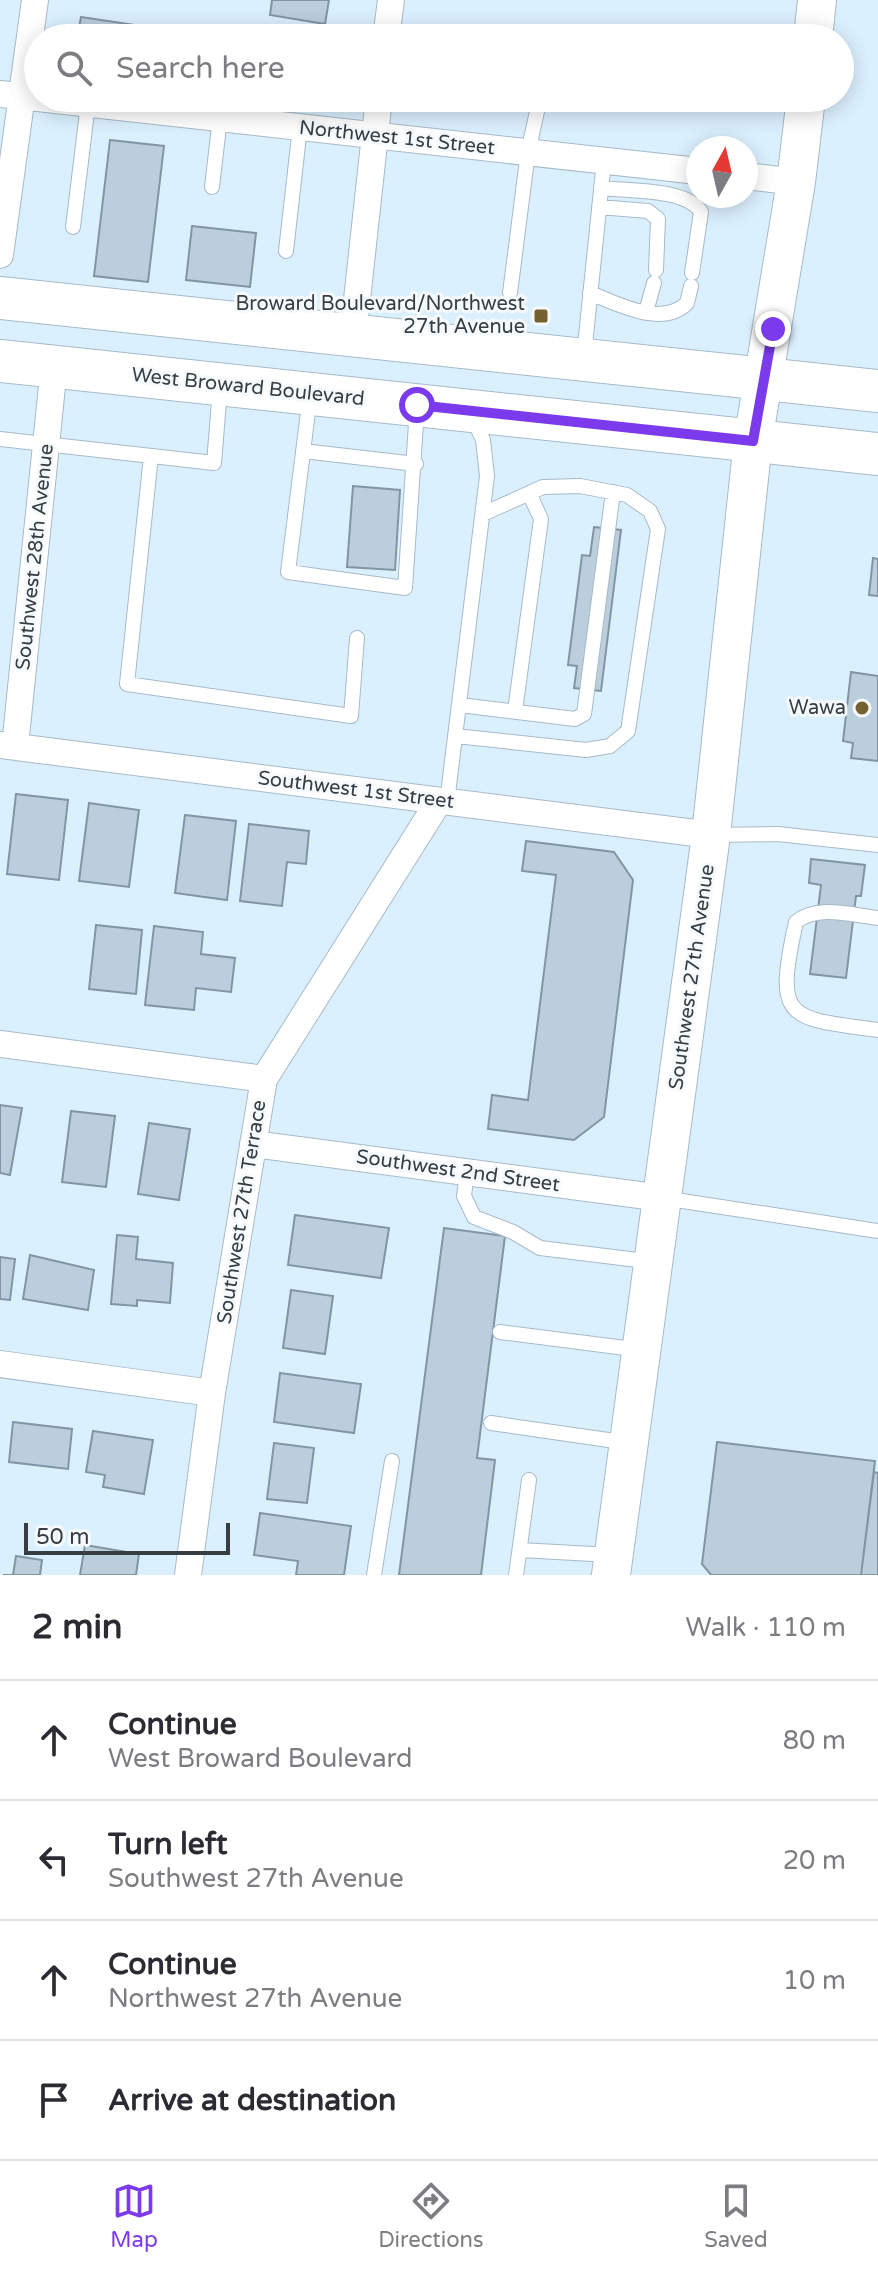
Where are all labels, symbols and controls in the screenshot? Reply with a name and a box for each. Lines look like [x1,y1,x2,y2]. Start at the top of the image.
search box [24,24,854,112]
icon: search [52,46,96,90]
text: Search here [116,50,285,87]
street label: Northwest 1st Street [298,116,496,160]
north arrow [686,136,758,208]
place label: Broward Boulevard/Northwest 27th Avenue [235,292,525,339]
marker: Broward Boulevard/Northwest 27th Avenue [532,307,550,325]
route end [755,311,791,347]
street label: West Broward Boulevard [130,363,366,411]
route start [399,387,435,423]
street label: Southwest 28th Avenue [11,443,59,671]
place label: Wawa [789,696,846,720]
marker: Wawa [853,699,871,717]
street label: Southwest 1st Street [256,766,456,814]
street label: Southwest 27th Avenue [664,863,720,1091]
street label: Southwest 27th Terrace [212,1098,272,1326]
street label: Southwest 2nd Street [355,1145,562,1197]
scale bar [24,1519,230,1555]
text: 50 m [36,1524,90,1550]
text: 2 min [32,1607,123,1648]
text: Walk · 110 m [686,1612,846,1643]
text: Continue [108,1706,237,1743]
icon: ahead [32,1718,76,1762]
text: 80 m [783,1725,846,1756]
text: West Broward Boulevard [108,1743,413,1774]
text: Turn left [108,1826,227,1863]
icon: left [32,1838,76,1882]
text: 20 m [783,1845,846,1876]
text: Southwest 27th Avenue [108,1863,404,1894]
text: Continue [108,1946,237,1983]
icon: ahead [32,1958,76,2002]
text: 10 m [783,1965,846,1996]
text: Northwest 27th Avenue [108,1983,402,2014]
icon: arrive [32,2078,76,2122]
text: Arrive at destination [108,2082,396,2119]
tab: Map [110,2179,158,2253]
tab: Directions [378,2179,484,2253]
tab: Saved [704,2179,768,2253]

